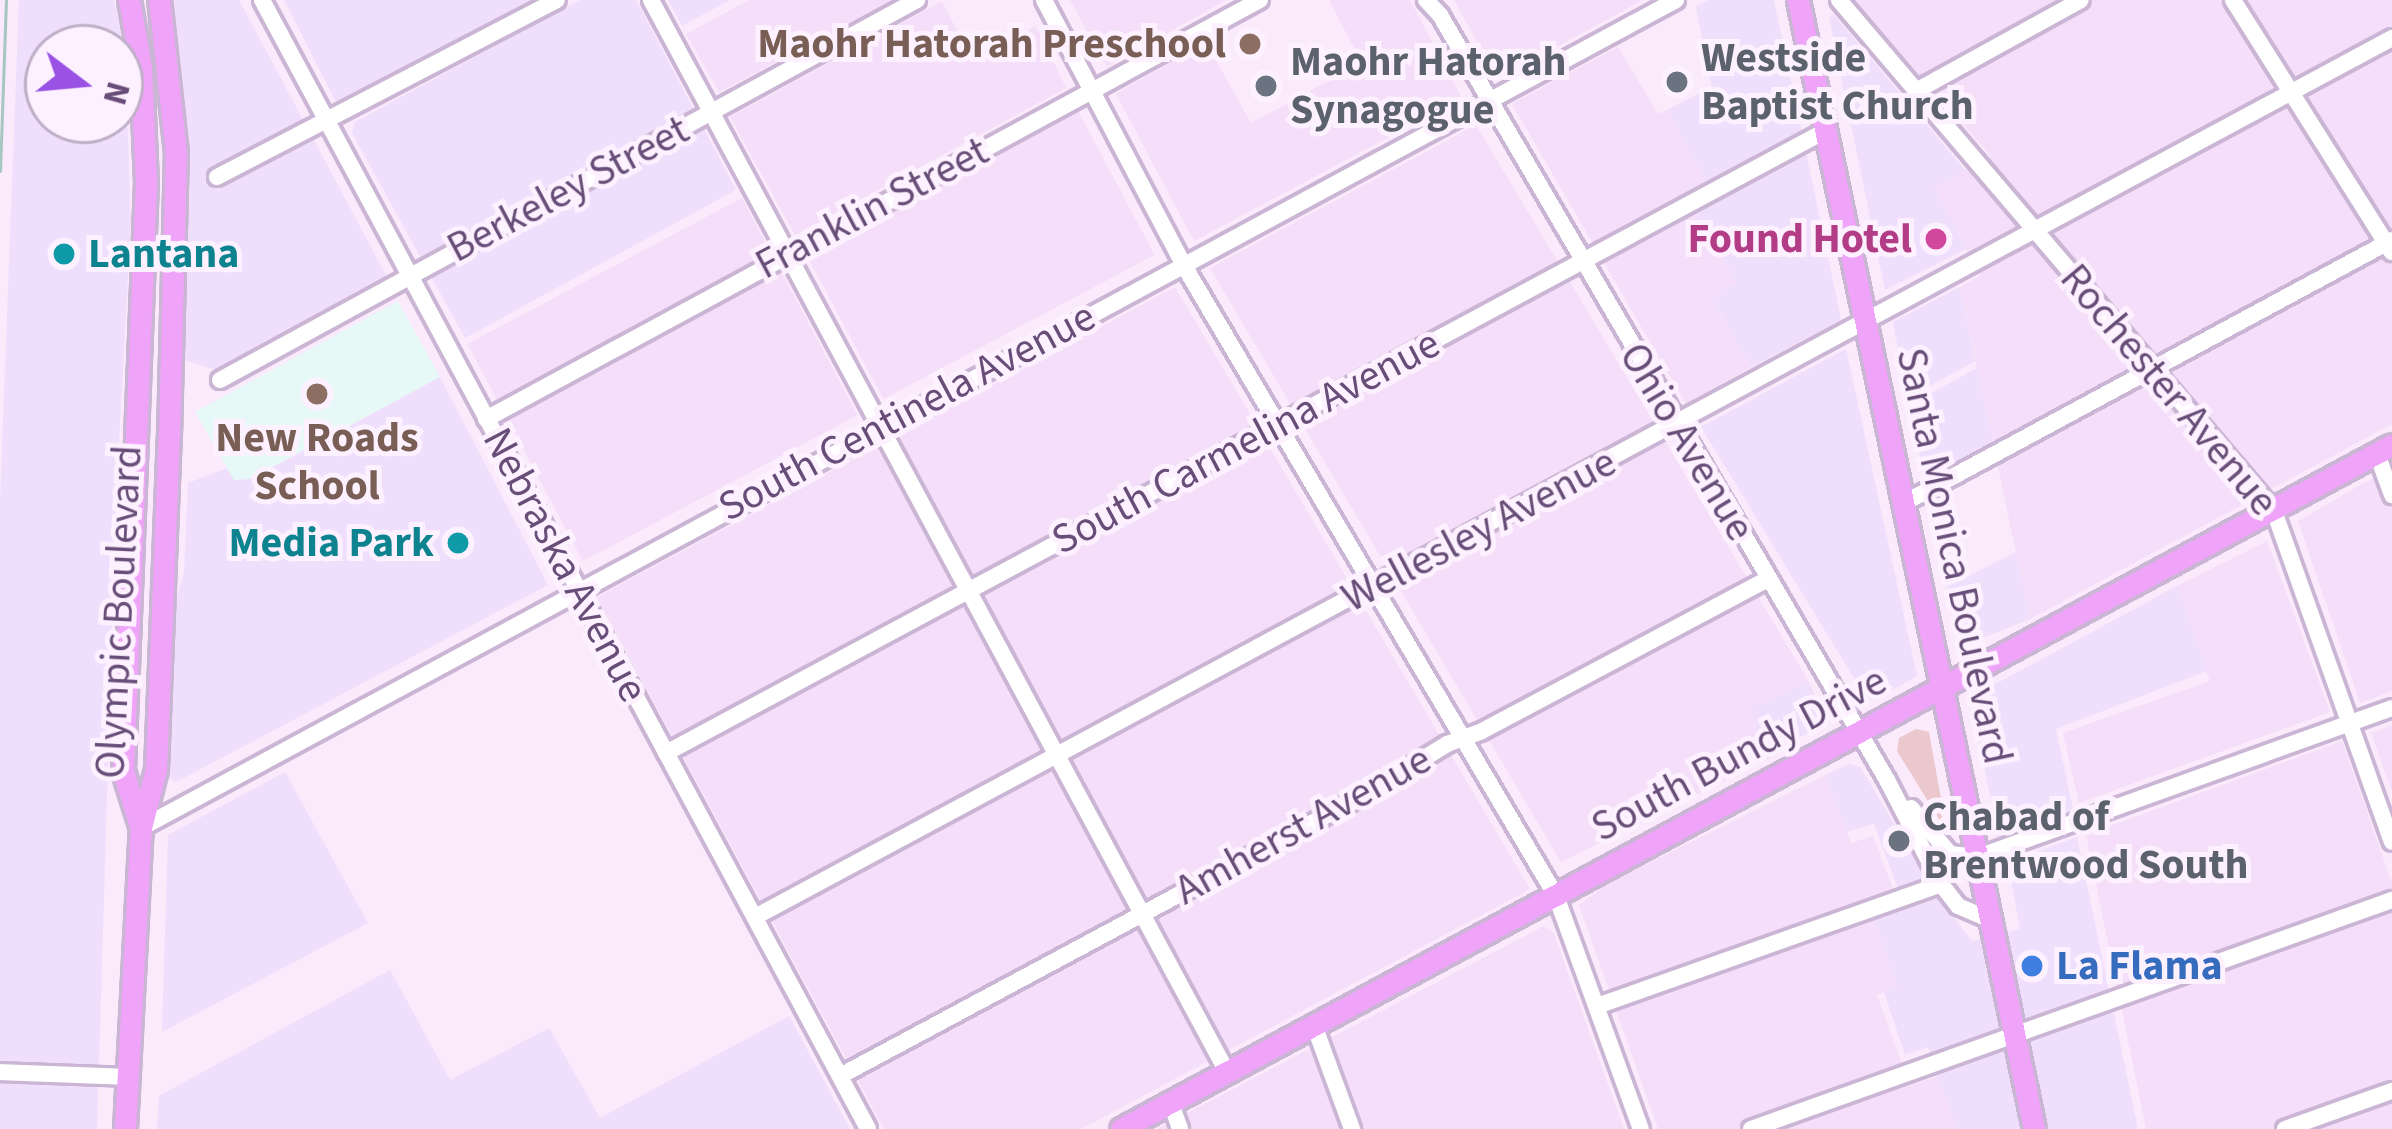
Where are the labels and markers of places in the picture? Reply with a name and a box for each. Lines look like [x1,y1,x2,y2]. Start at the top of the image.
place label: Maohr Hatorah Preschool [757,19,1226,69]
marker: Maohr Hatorah Preschool [1237,31,1263,57]
place label: Westside Baptist Church [1701,33,1974,132]
place label: Maohr Hatorah Synagogue [1290,37,1566,136]
marker: Westside Baptist Church [1664,69,1690,95]
marker: Maohr Hatorah Synagogue [1253,73,1279,99]
place label: Found Hotel [1688,214,1912,264]
marker: Found Hotel [1923,226,1949,252]
place label: Lantana [88,229,239,279]
marker: Lantana [51,241,77,267]
marker: New Roads School [304,381,330,407]
place label: New Roads School [215,413,419,512]
place label: Media Park [229,518,434,568]
marker: Media Park [445,530,471,556]
place label: Chabad of Brentwood South [1923,792,2248,890]
marker: Chabad of Brentwood South [1886,828,1912,854]
place label: La Flama [2056,941,2223,991]
marker: La Flama [2019,953,2045,979]

